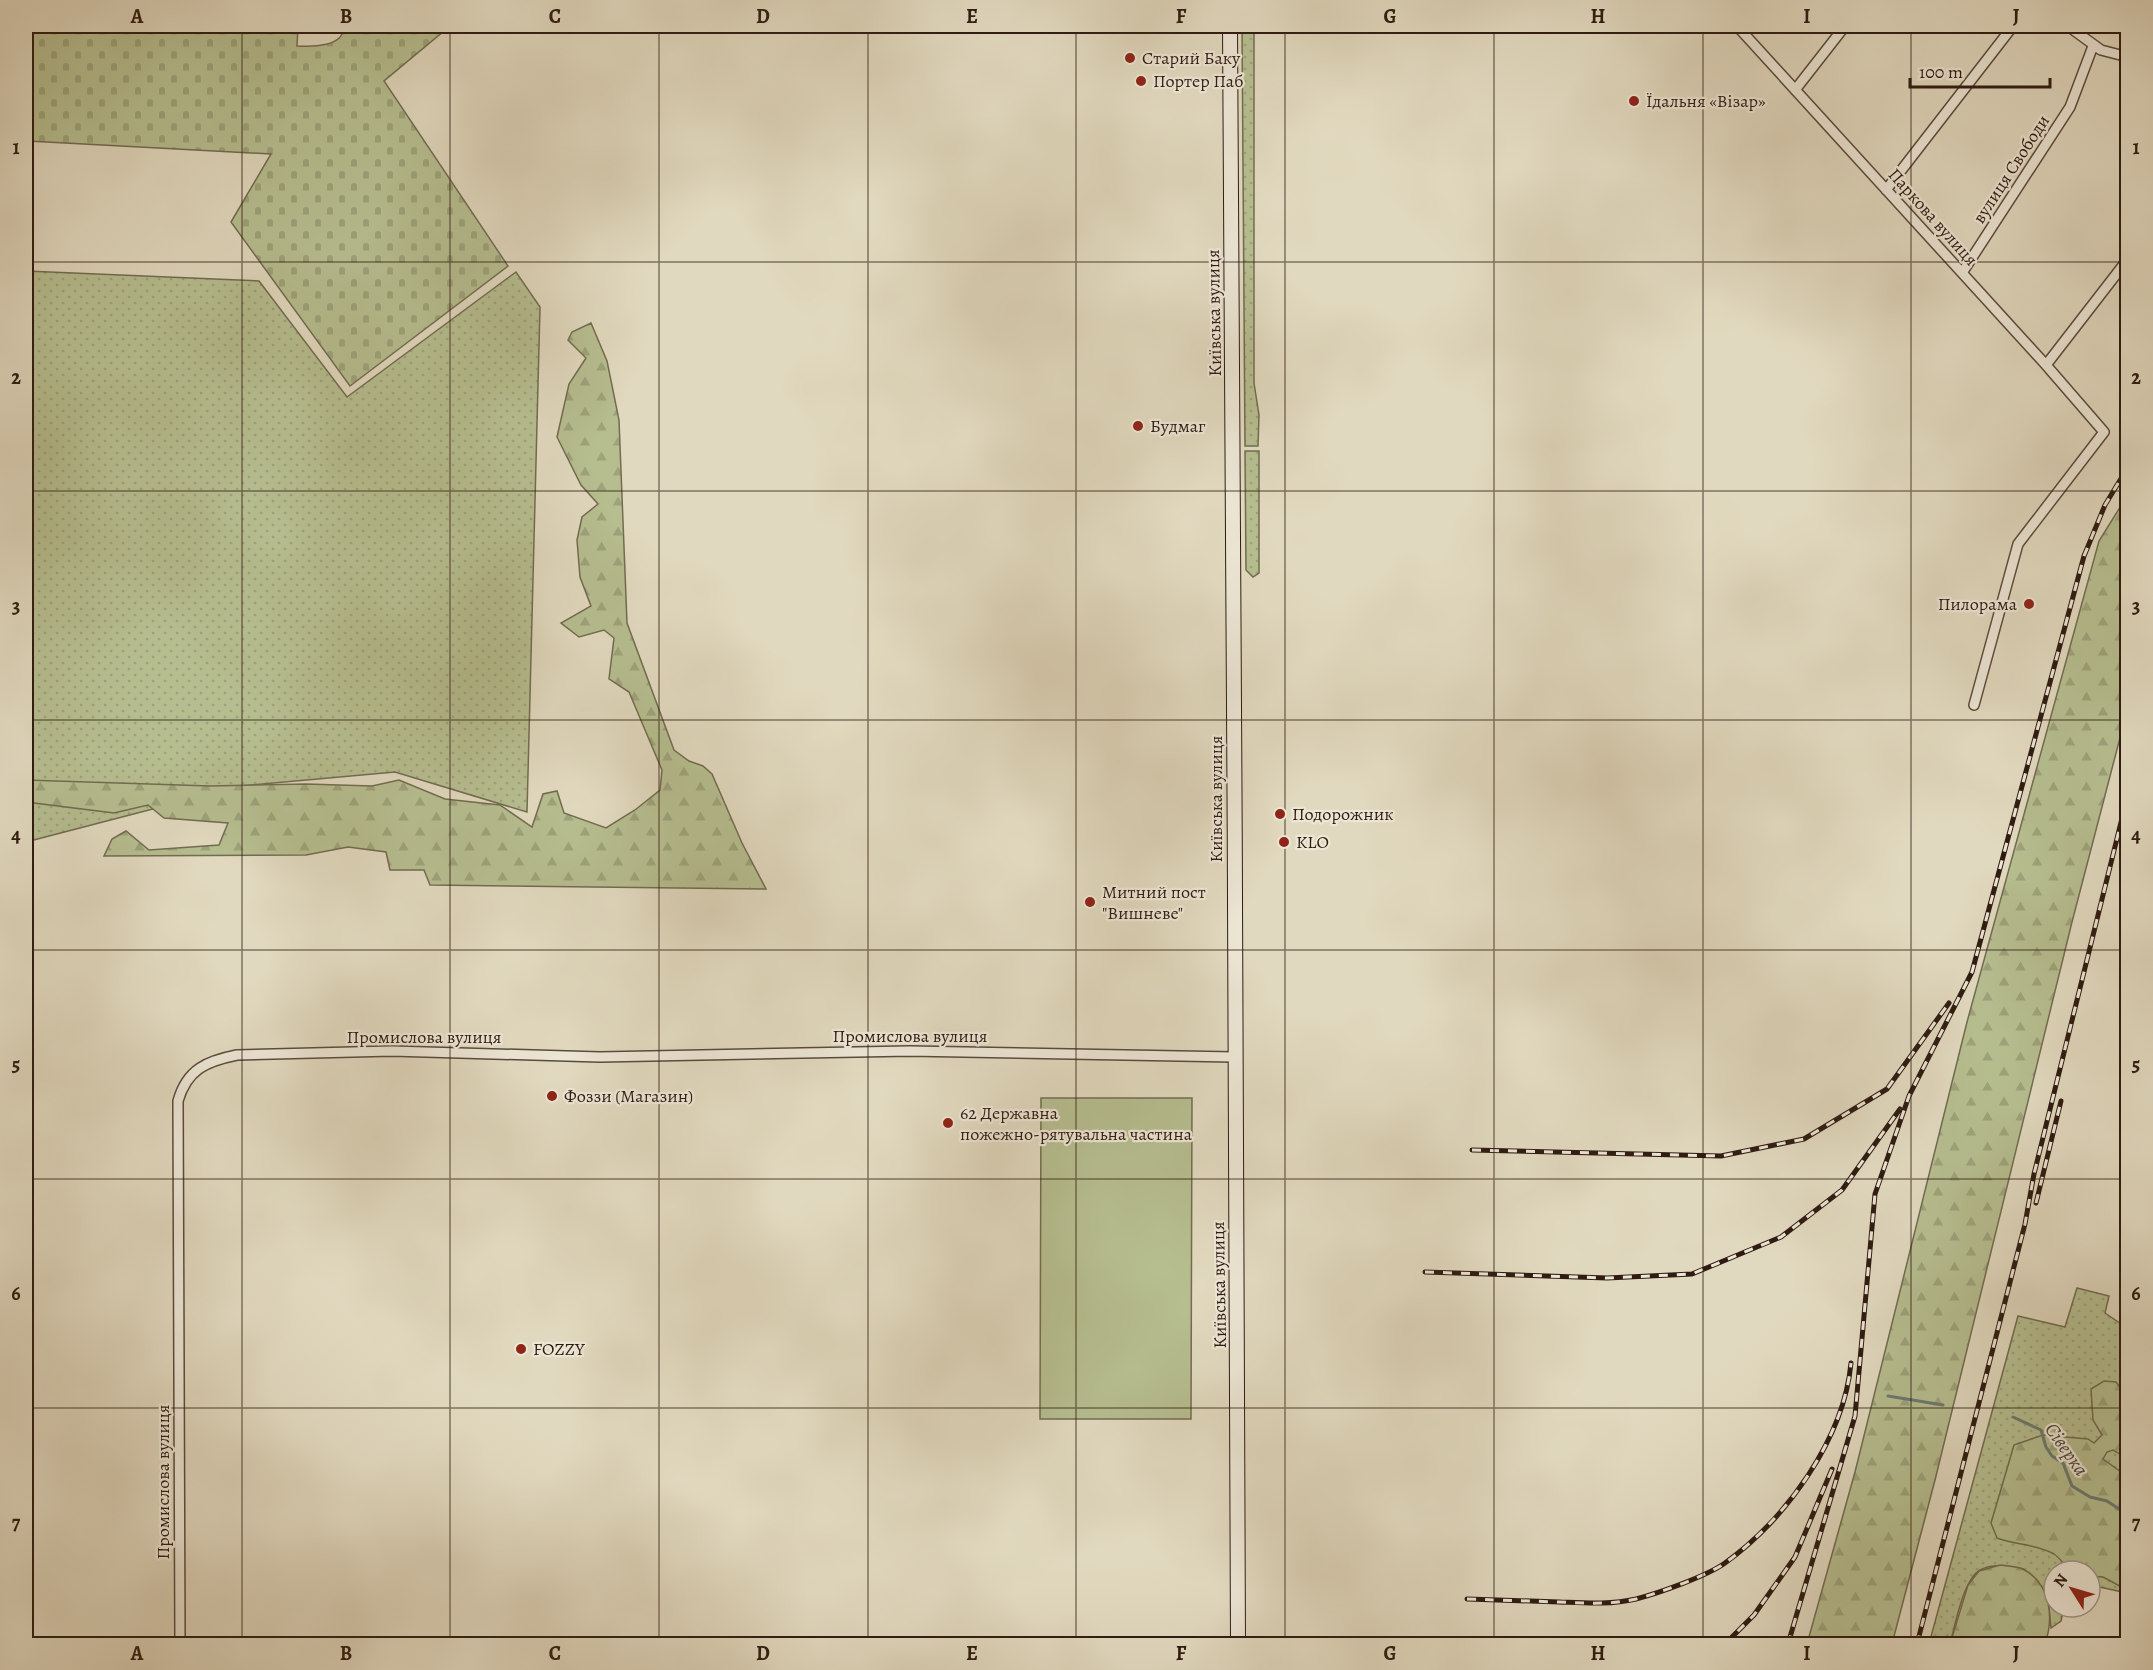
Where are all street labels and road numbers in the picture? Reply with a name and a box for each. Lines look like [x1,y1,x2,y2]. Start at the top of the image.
street label: вулиця Свободи [1967,110,2055,228]
street label: Паркова вулиця [1883,163,1983,271]
street label: Київська вулиця [1201,249,1227,377]
street label: Київська вулиця [1204,735,1228,863]
street label: Промислова вулиця [832,1024,988,1048]
street label: Промислова вулиця [346,1025,502,1049]
street label: Київська вулиця [1206,1221,1232,1349]
street label: Промислова вулиця [151,1404,175,1560]

